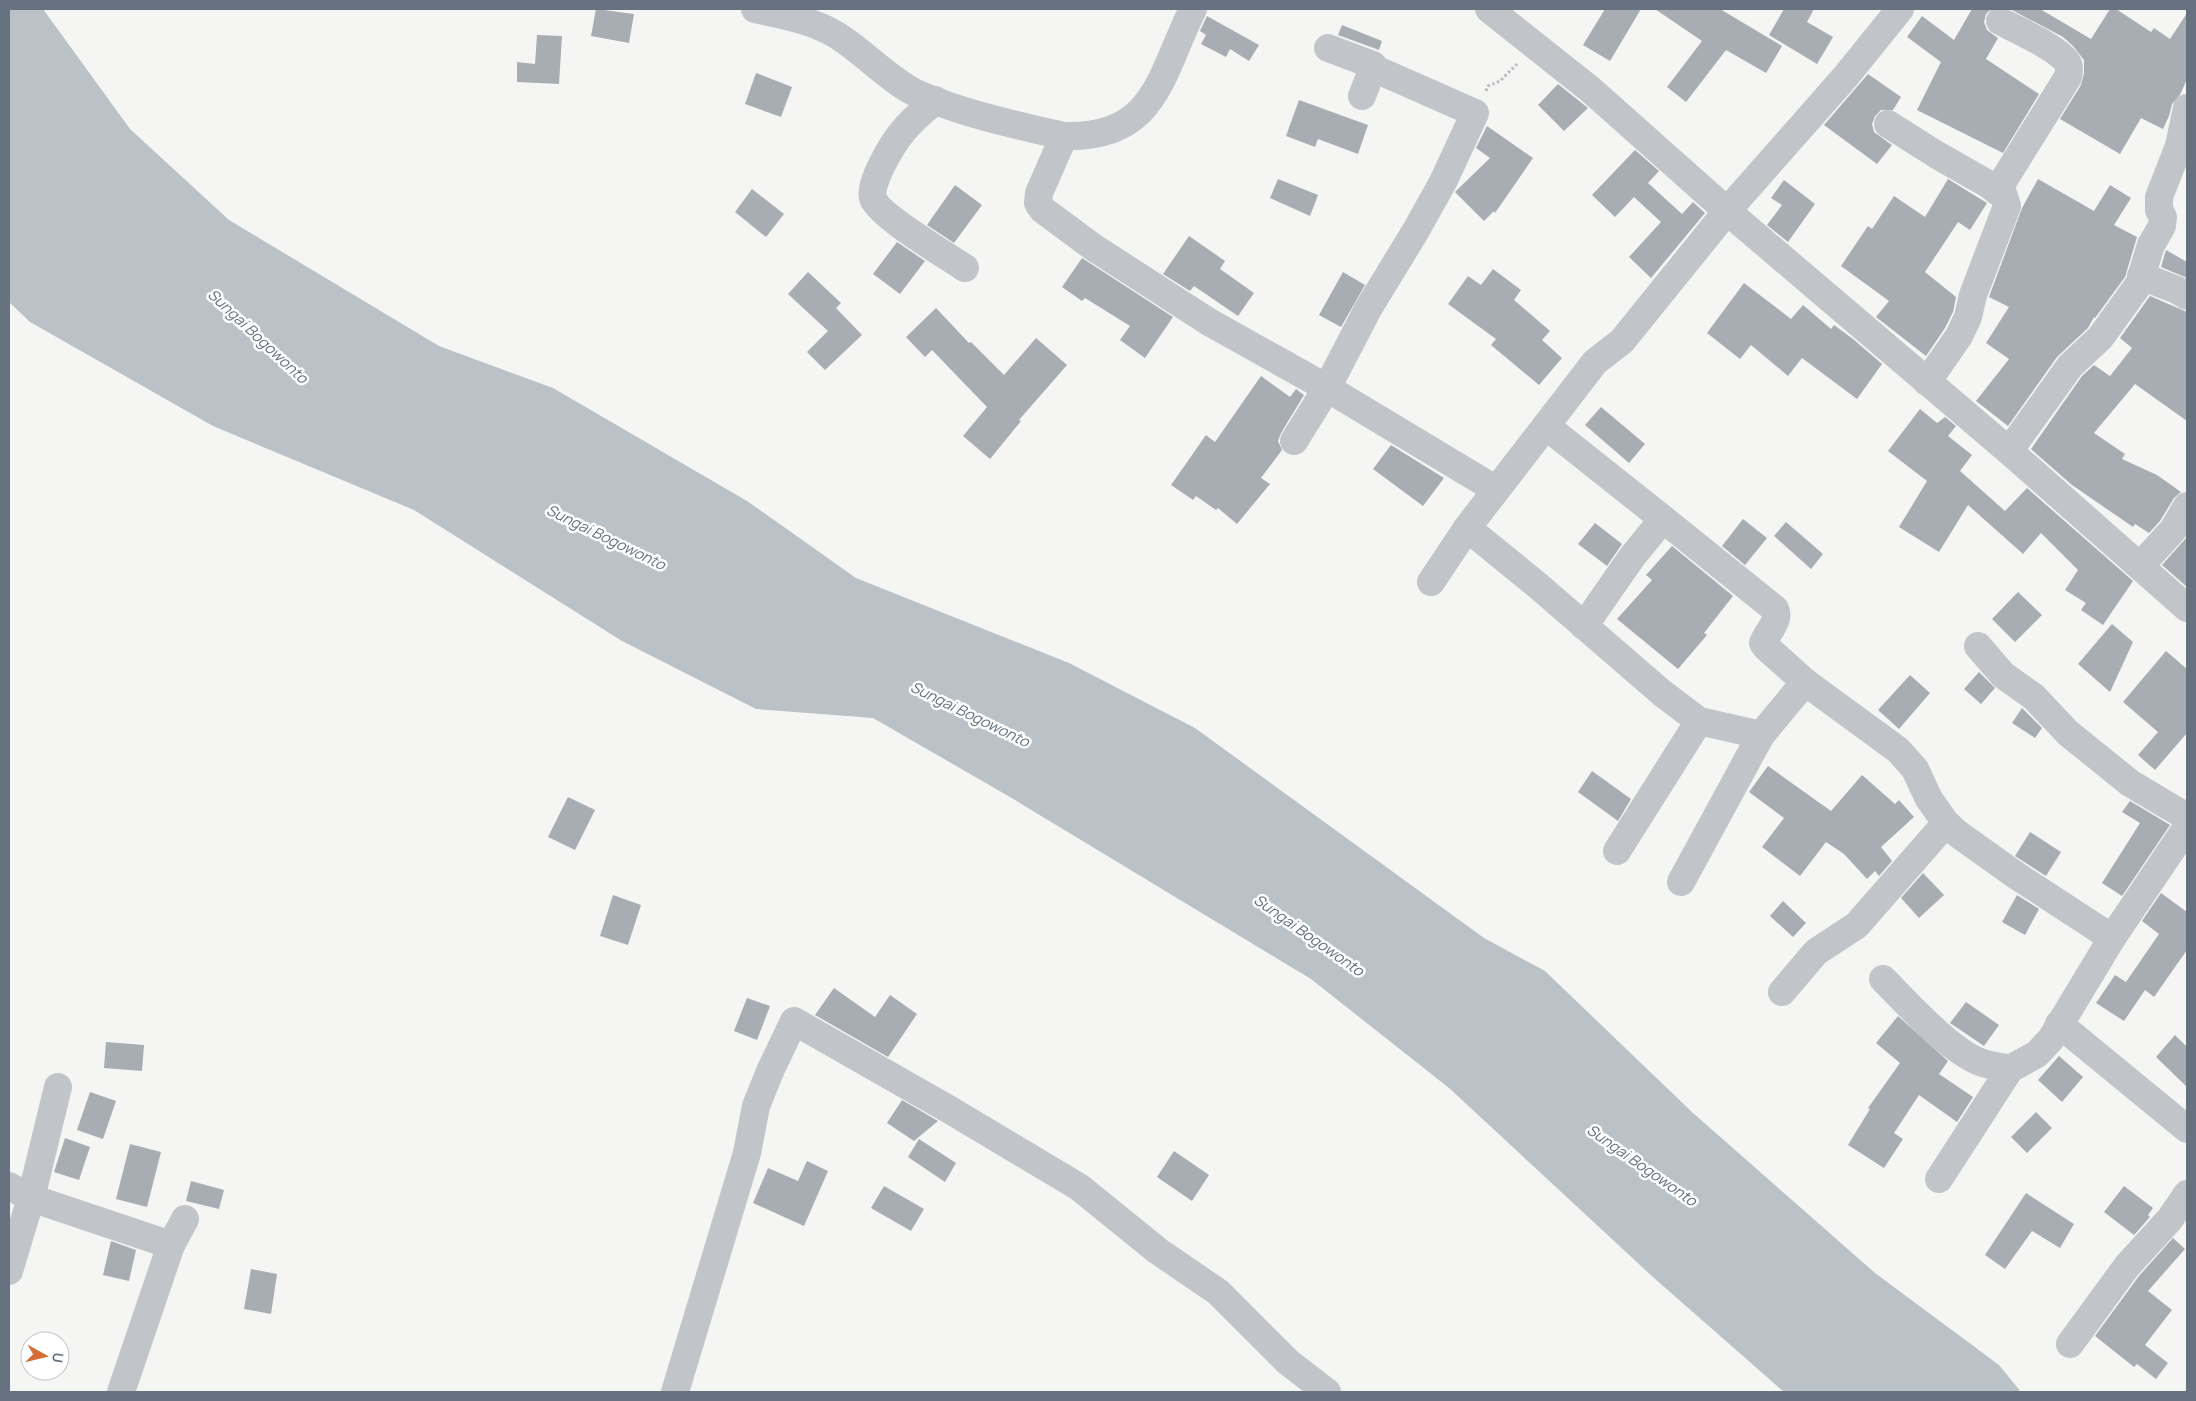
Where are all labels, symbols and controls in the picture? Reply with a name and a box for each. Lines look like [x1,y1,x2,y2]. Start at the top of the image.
water label: Sungai Bogowonto [203,284,313,389]
water label: Sungai Bogowonto [543,499,670,575]
water label: Sungai Bogowonto [907,676,1034,752]
water label: Sungai Bogowonto [1250,889,1369,981]
water label: Sungai Bogowonto [1583,1119,1702,1211]
north arrow [20,1331,70,1381]
text: U [48,1352,68,1364]

